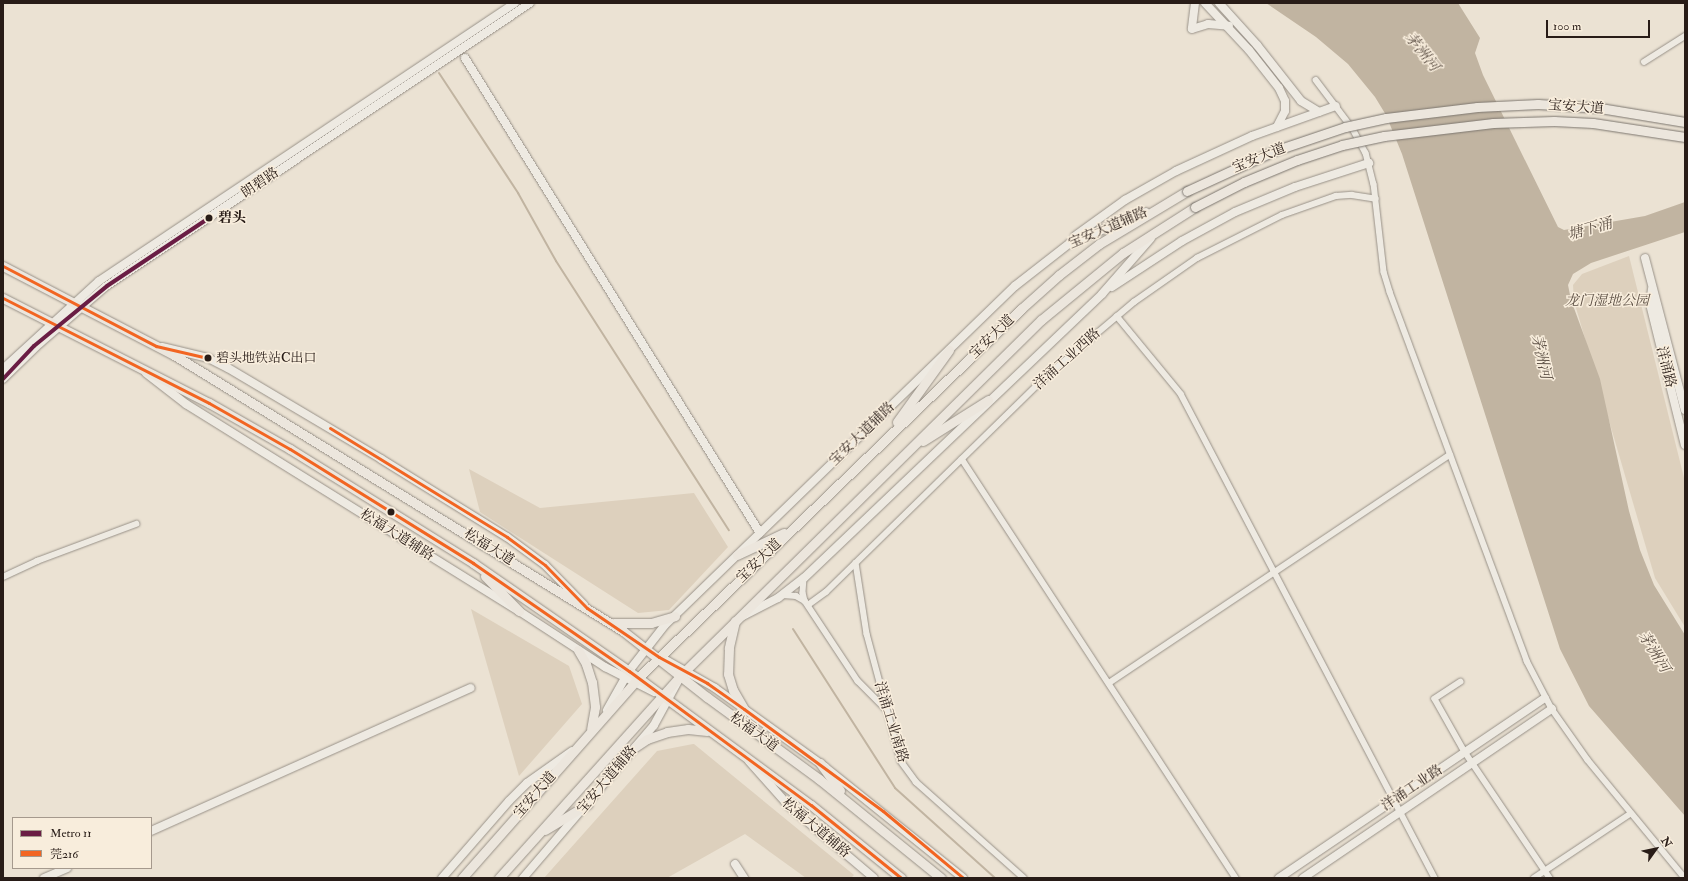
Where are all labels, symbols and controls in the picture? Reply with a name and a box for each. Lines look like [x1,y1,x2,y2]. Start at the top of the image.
scale bar [1548,12,1652,38]
text: 100 m [1553,19,1581,34]
water label: 茅洲河 [1401,29,1443,75]
street label: 宝安大道 [1547,97,1605,117]
street label: 宝安大道 [1230,140,1288,176]
street label: 朗碧路 [238,164,282,202]
street label: 宝安大道辅路 [1066,204,1150,252]
place label: 碧头 [218,210,246,226]
marker: 碧头 [203,212,215,224]
water label: 塘下涌 [1566,214,1614,244]
park label: 龙门湿地公园 [1565,293,1649,309]
street label: 宝安大道 [966,312,1018,362]
street label: 洋涌工业西路 [1030,325,1104,393]
water label: 茅洲河 [1527,333,1555,381]
street label: 洋涌路 [1653,345,1679,389]
place label: 碧头地铁站C出口 [216,350,317,366]
marker: 碧头地铁站C出口 [203,353,213,363]
street label: 宝安大道辅路 [826,399,898,469]
street label: 松福大道辅路 [357,506,437,564]
unlabelled marker [386,507,396,517]
street label: 松福大道 [461,525,517,569]
street label: 宝安大道 [733,536,785,586]
water label: 茅洲河 [1634,628,1674,676]
street label: 洋涌工业南路 [871,679,911,765]
street label: 松福大道 [726,709,782,755]
street label: 宝安大道辅路 [574,742,640,818]
street label: 洋涌工业路 [1378,761,1446,815]
street label: 宝安大道 [510,768,560,822]
street label: 松福大道辅路 [778,795,854,861]
legend [12,817,152,869]
text: Metro 11 [50,826,92,841]
north arrow [1636,829,1676,869]
text: N [1658,835,1675,850]
text: 莞216 [50,847,78,862]

